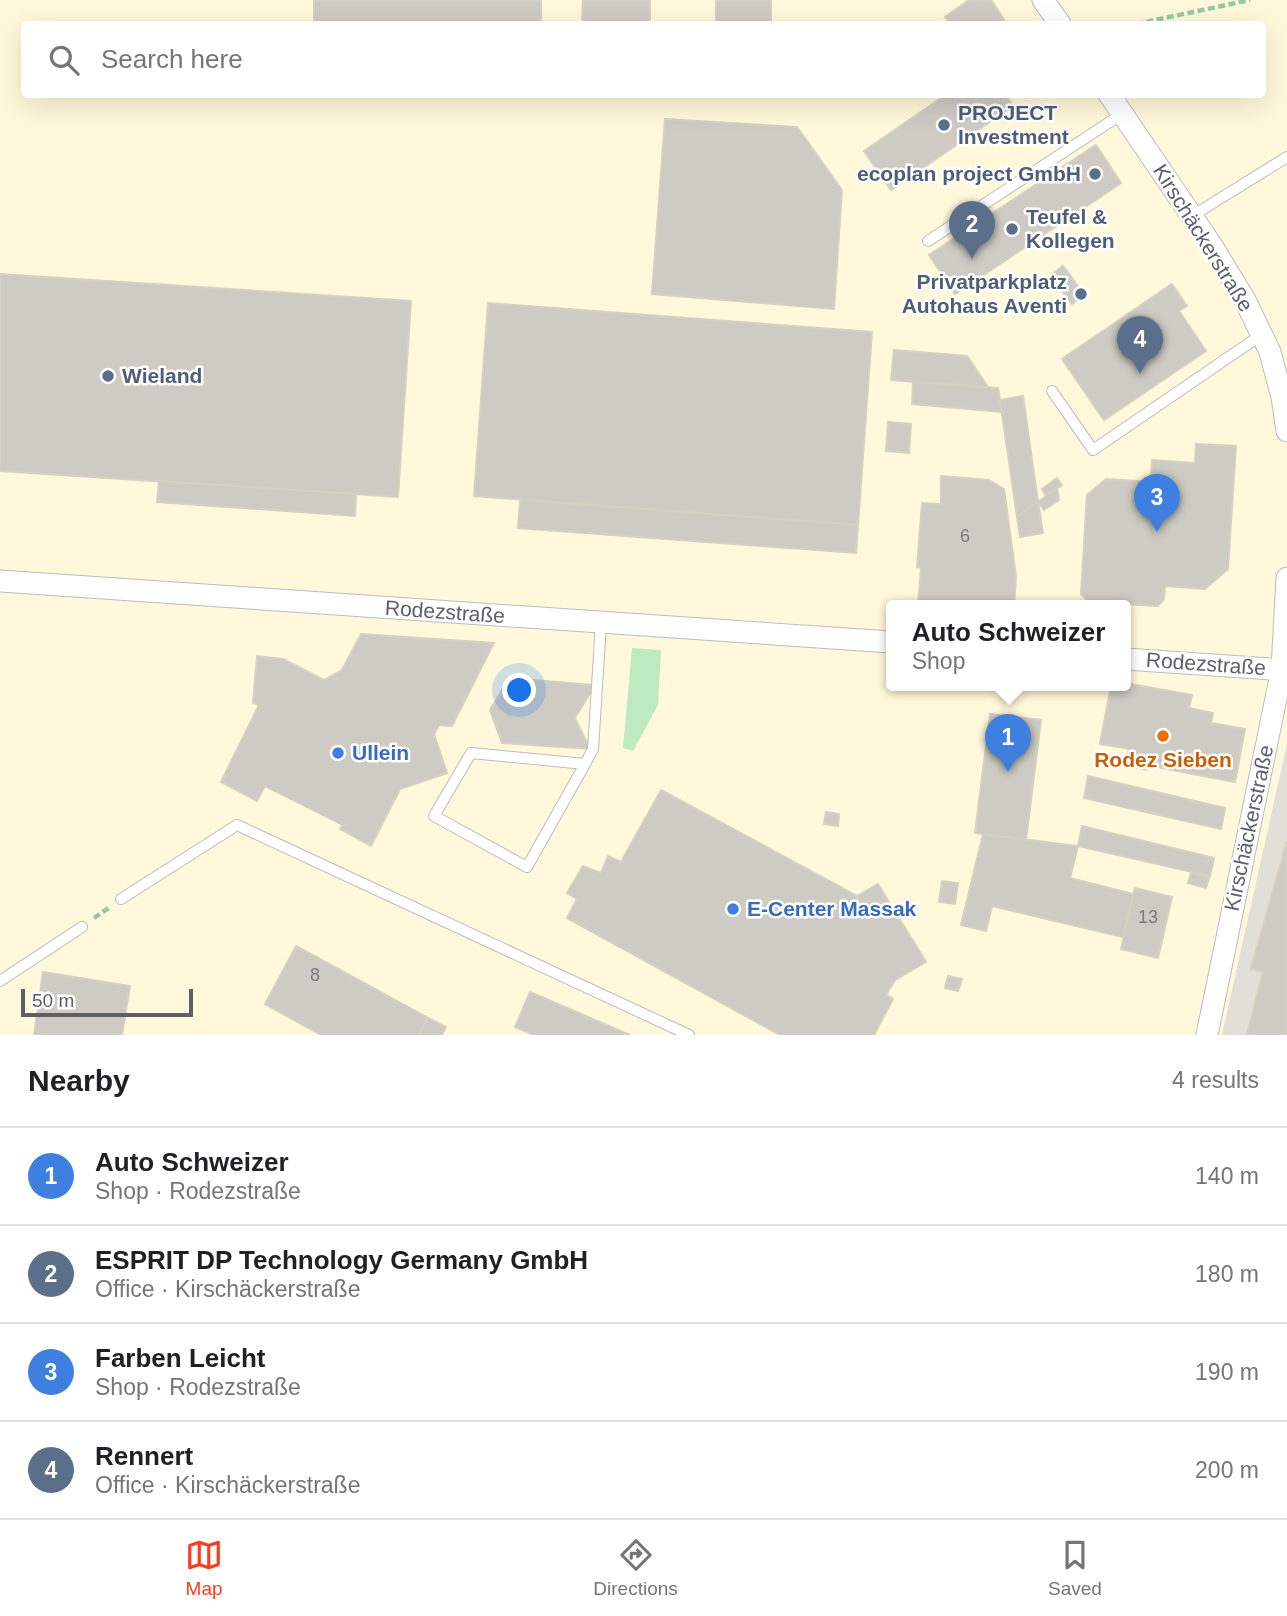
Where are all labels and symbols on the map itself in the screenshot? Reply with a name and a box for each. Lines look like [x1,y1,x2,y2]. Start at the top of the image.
place label: PROJECT Investment [958,101,1069,148]
marker: PROJECT Investment [936,117,952,133]
street label: Kirschäckerstraße [1149,160,1258,316]
place label: ecoplan project GmbH [857,162,1081,185]
marker: ecoplan project GmbH [1087,166,1103,182]
pin: 2 [949,201,995,259]
place label: Teufel & Kollegen [1026,205,1115,252]
marker: Teufel & Kollegen [1004,221,1020,237]
place label: Privatparkplatz Autohaus Aventi [902,270,1067,317]
marker: Privatparkplatz Autohaus Aventi [1073,286,1089,302]
pin: 4 [1117,316,1163,374]
place label: Wieland [122,364,202,387]
marker: Wieland [100,368,116,384]
pin: 3 [1134,474,1180,532]
house number: 6 [960,526,970,546]
street label: Rodezstraße [384,596,506,627]
street label: Rodezstraße [1145,648,1267,679]
your location [502,673,536,707]
pin: 1 [985,714,1031,772]
marker: Rodez Sieben [1155,728,1171,744]
place label: Ullein [352,741,409,764]
street label: Kirschäckerstraße [1220,743,1277,913]
marker: Ullein [330,745,346,761]
place label: Rodez Sieben [1094,748,1232,771]
place label: E-Center Massak [747,897,917,920]
marker: E-Center Massak [725,901,741,917]
house number: 13 [1138,907,1158,927]
house number: 8 [310,965,320,985]
scale bar [21,986,192,1018]

